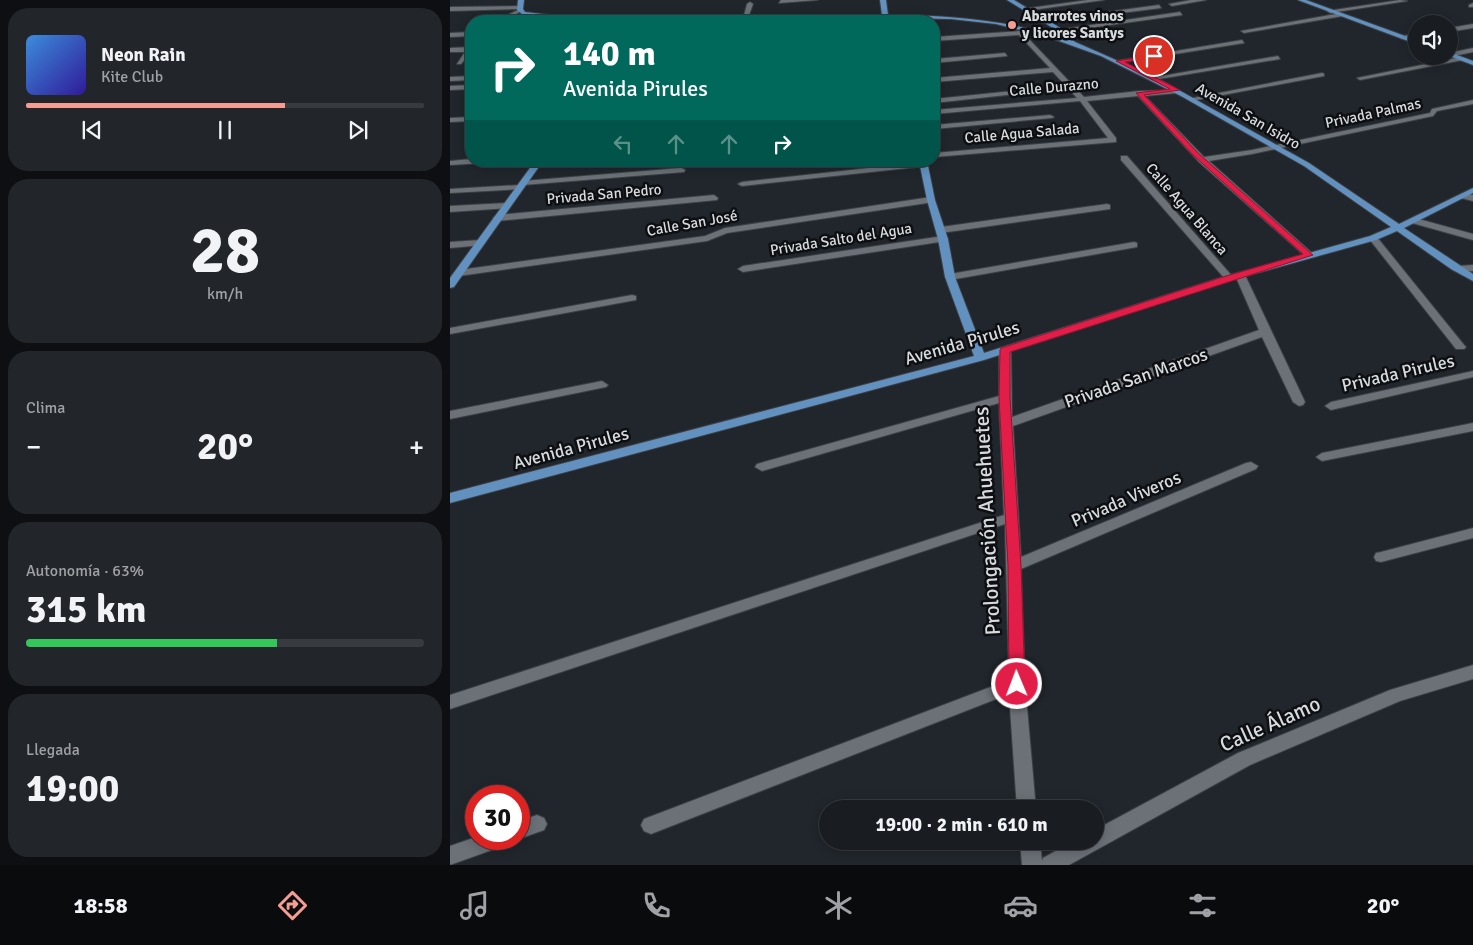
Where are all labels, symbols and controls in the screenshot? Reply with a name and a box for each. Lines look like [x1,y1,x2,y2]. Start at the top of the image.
place label: Abarrotes vinos y licores Santys [1021,7,1124,42]
map controls [1408,15,1458,65]
button: sound [1408,15,1458,65]
marker: Abarrotes vinos y licores Santys [1006,19,1018,31]
text: 140 m [563,32,656,75]
icon: right [480,35,545,100]
pin [1133,35,1175,77]
icon: arrive [1140,42,1168,70]
text: Neon Rain [101,43,186,67]
text: Kite Club [101,67,163,87]
street label: Calle Durazno [1009,74,1100,100]
text: Avenida Pirules [563,75,708,102]
street label: Avenida San Isidro [1193,79,1304,153]
street label: Privada Palmas [1323,94,1423,132]
icon: previous [78,116,106,144]
icon: pause [211,116,239,144]
icon: next [344,116,372,144]
street label: Calle Agua Salada [964,119,1080,147]
icon: left [609,130,637,158]
icon: ahead [662,130,690,158]
icon: ahead [715,130,743,158]
icon: right [768,130,796,158]
street label: Calle Agua Blanca [1142,159,1232,259]
street label: Privada San Pedro [546,180,662,208]
street label: Calle San José [645,206,739,240]
text: 28 [190,211,260,291]
street label: Privada Salto del Agua [769,219,913,259]
text: km/h [207,284,243,304]
street label: Avenida Pirules [902,316,1022,370]
street label: Privada San Marcos [1062,343,1211,413]
street label: Privada Pirules [1340,349,1457,397]
text: Clima [26,398,65,418]
street label: Prolongación Ahuehuetes [968,406,1006,636]
street label: Avenida Pirules [511,422,631,474]
text: 20° [197,423,253,470]
text: − [26,430,41,464]
text: + [409,430,424,464]
street label: Privada Viveros [1068,466,1184,532]
text: Autonomía · 63% [26,561,144,581]
text: 315 km [26,586,147,633]
position arrow [990,657,1042,709]
street label: Calle Álamo [1216,690,1324,758]
text: Llegada [26,740,80,760]
text: 19:00 [26,765,119,812]
speed limit sign: 30 [465,785,530,850]
text: 19:00 · 2 min · 610 m [875,813,1048,837]
icon: directions [275,888,310,923]
icon: music [457,888,492,923]
icon: phone [639,888,674,923]
icon: climate [821,888,856,923]
icon: car [1003,888,1038,923]
icon: filters [1185,888,1220,923]
text: 18:58 [74,892,128,919]
text: 20° [1367,892,1399,919]

